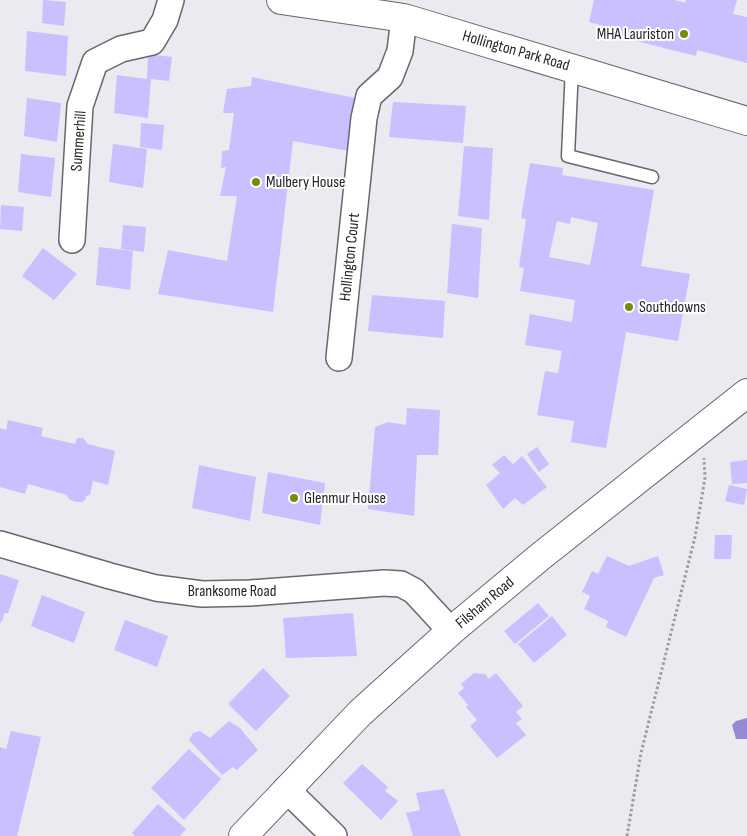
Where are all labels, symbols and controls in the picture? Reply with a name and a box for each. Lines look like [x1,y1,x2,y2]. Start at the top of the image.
place label: MHA Lauriston [597,25,674,44]
street label: Hollington Park Road [460,27,572,75]
marker: MHA Lauriston [678,28,690,40]
street label: Summerhill [67,110,91,172]
place label: Mulbery House [266,173,345,192]
marker: Mulbery House [250,176,262,188]
street label: Hollington Court [336,212,364,302]
place label: Southdowns [639,298,706,317]
marker: Southdowns [623,301,635,313]
place label: Glenmur House [304,489,386,508]
marker: Glenmur House [288,492,300,504]
street label: Filsham Road [452,573,518,633]
street label: Branksome Road [188,582,276,601]

